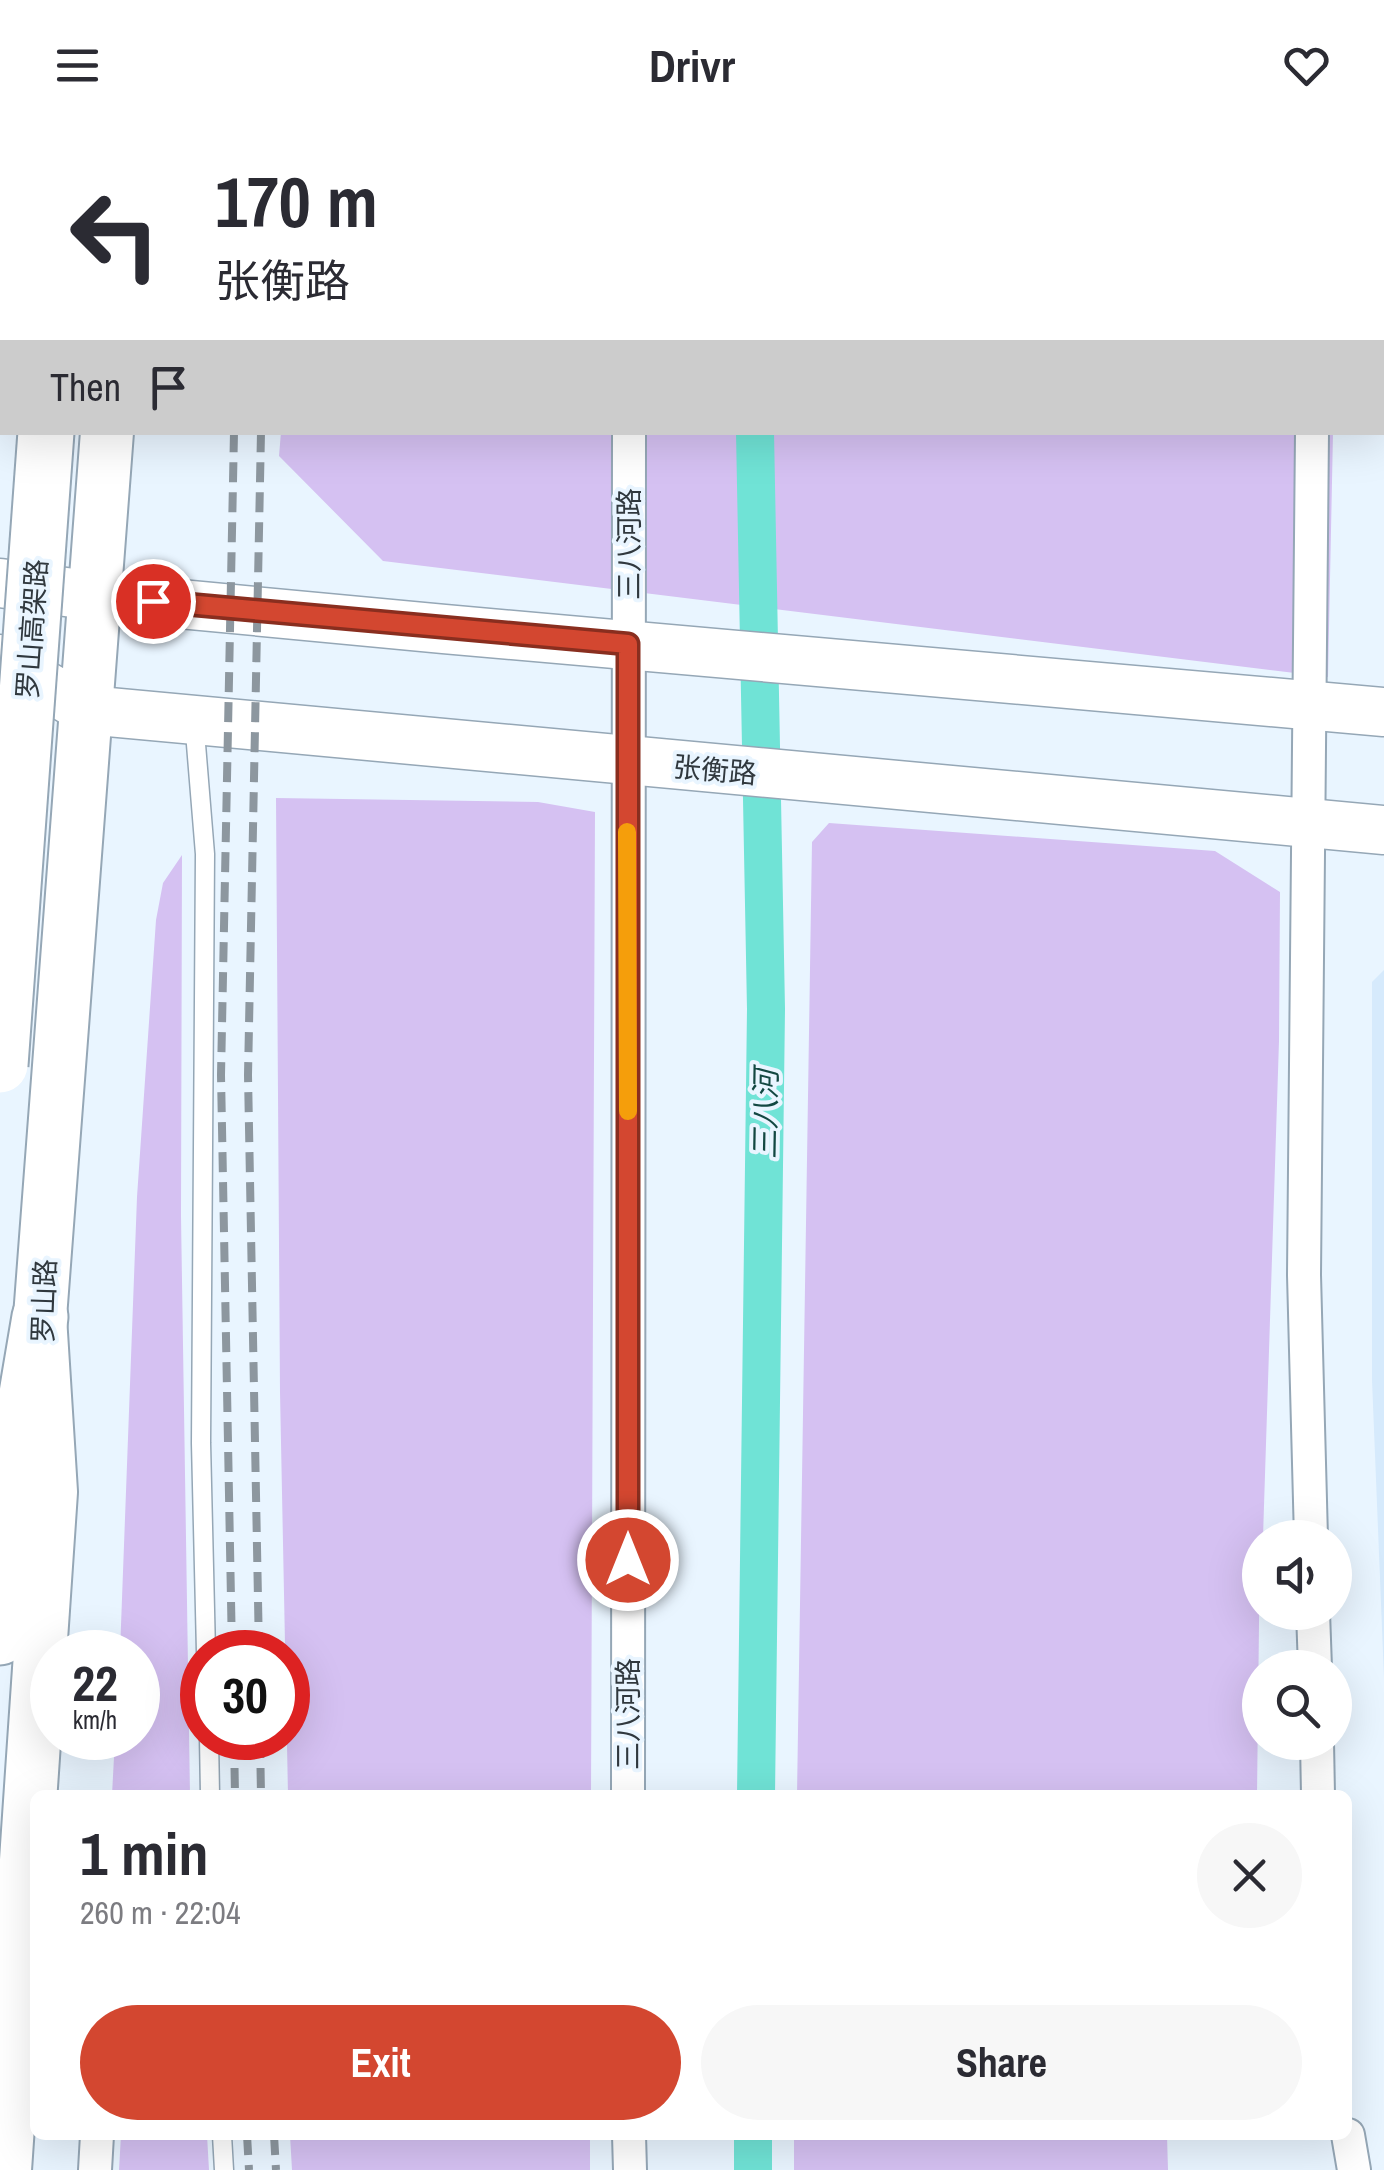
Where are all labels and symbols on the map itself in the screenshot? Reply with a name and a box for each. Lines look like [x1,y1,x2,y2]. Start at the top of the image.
street label: 三八河路 [610,488,648,600]
street label: 罗山高架路 [8,558,56,700]
pin [111,559,196,644]
street label: 张衡路 [671,747,759,793]
water label: 三八河 [744,1064,786,1159]
street label: 罗山路 [24,1258,64,1344]
position arrow [576,1508,680,1612]
speed limit sign: 30 [180,1630,310,1760]
street label: 三八河路 [609,1658,647,1770]

